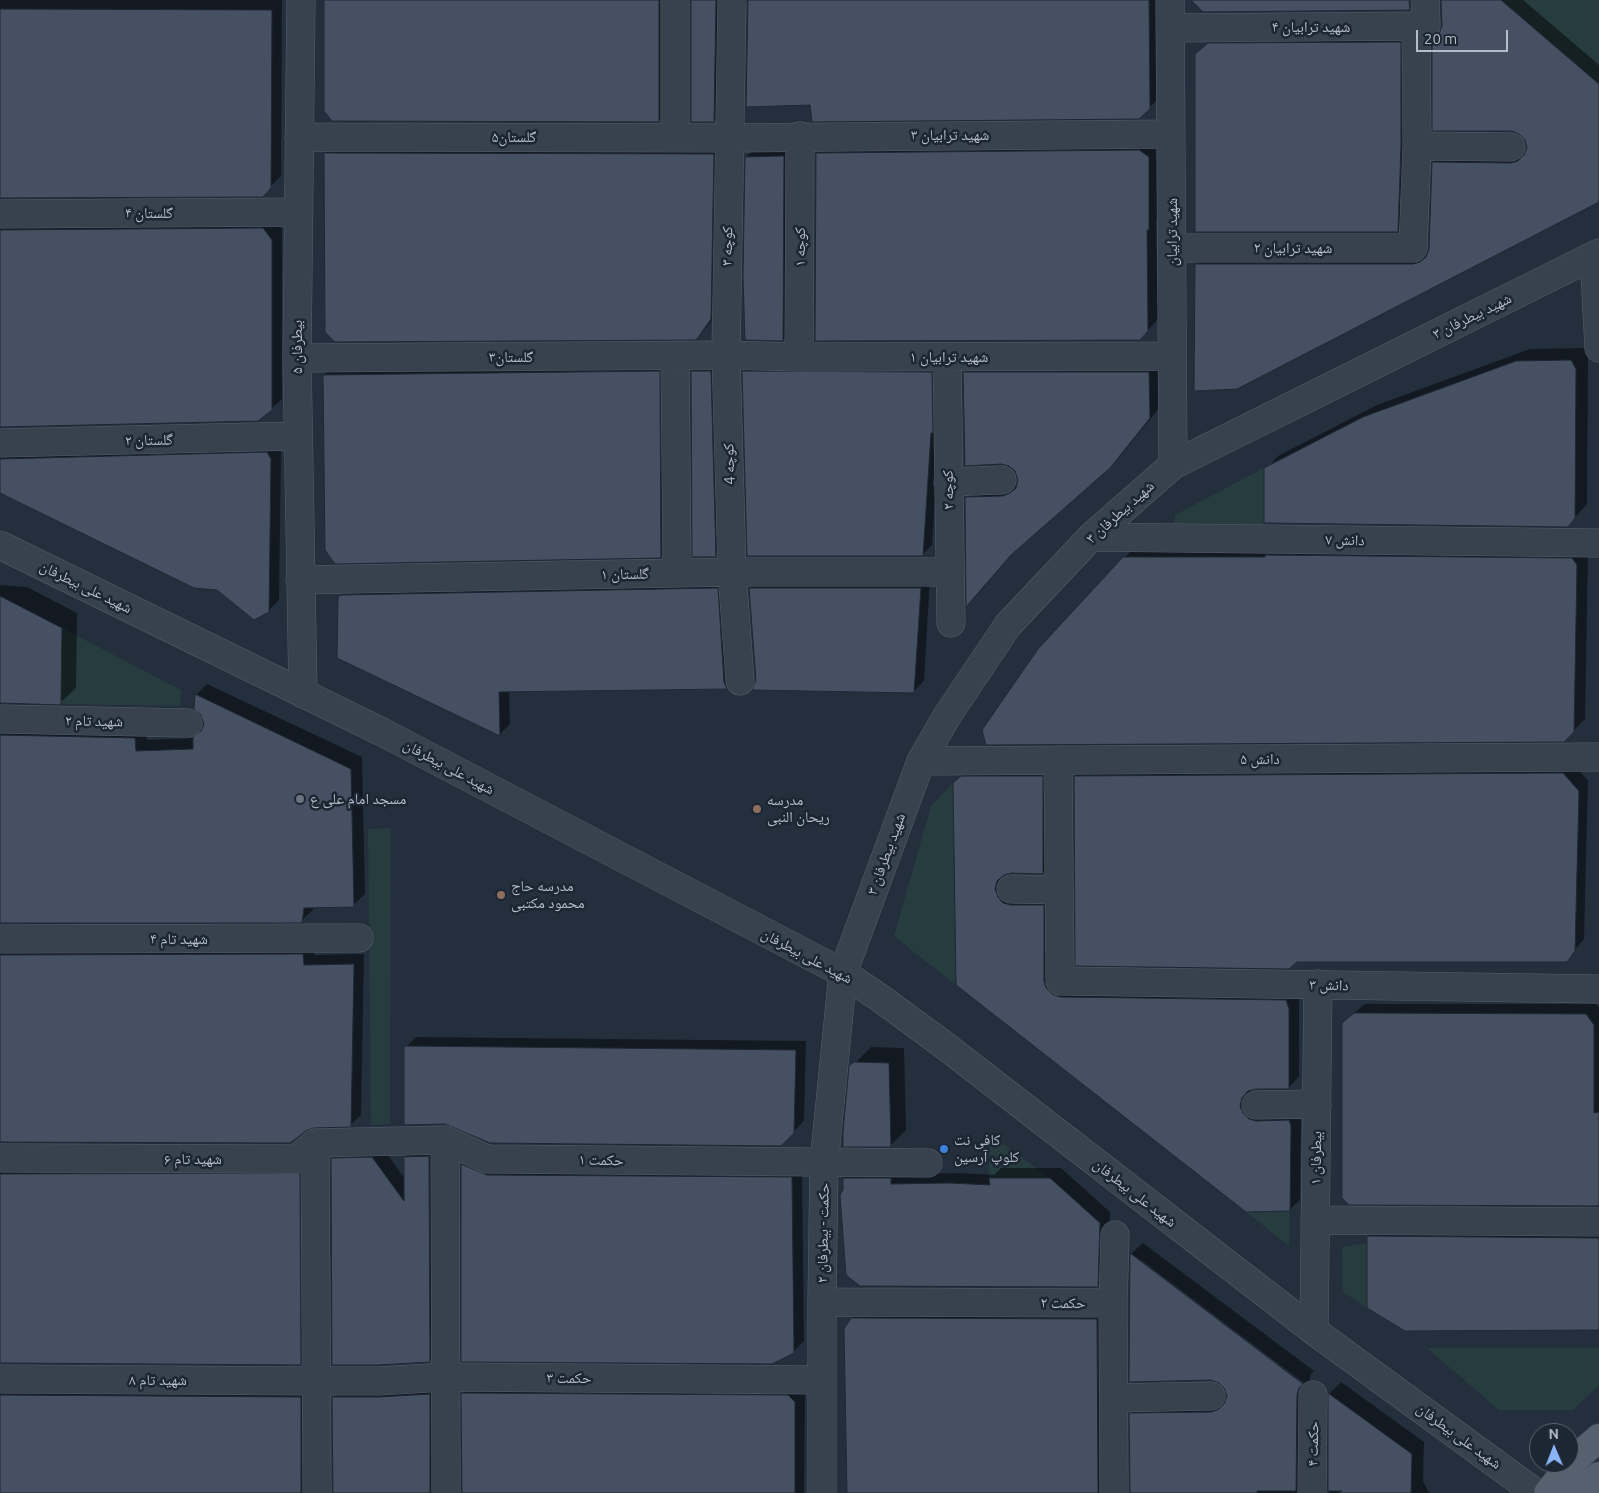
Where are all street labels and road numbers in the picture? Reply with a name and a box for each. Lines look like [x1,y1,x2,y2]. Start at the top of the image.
street label: شهید ترابیان ۴ [1272,18,1350,36]
street label: شهید ترابیان ۳ [911,126,989,144]
street label: گلستان۵ [492,128,536,146]
street label: شهید ترابیان [1163,198,1181,266]
street label: گلستان ۴ [125,204,173,222]
street label: کوچه ۳ [718,226,736,266]
street label: کوچه ۱ [791,227,809,267]
street label: شهید ترابیان ۲ [1254,239,1332,257]
street label: شهید بیطرفان ۳ [1430,289,1514,343]
street label: بیطرفان ۵ [288,320,306,374]
street label: گلستان۳ [489,348,533,366]
street label: شهید ترابیان ۱ [910,348,988,366]
street label: گلستان ۲ [125,431,173,449]
street label: کوچه 4 [719,443,739,485]
street label: کوچه ۲ [939,470,957,510]
street label: شهید بیطرفان ۳ [1082,477,1158,547]
street label: دانش ۷ [1325,531,1365,549]
street label: شهید علی بیطرفان [37,557,135,617]
street label: گلستان ۱ [601,565,649,583]
street label: شهید تام ۲ [65,711,123,731]
street label: شهید علی بیطرفان [400,735,498,799]
street label: دانش ۵ [1240,750,1280,768]
street label: شهید بیطرفان ۳ [863,811,909,897]
street label: شهید علی بیطرفان [758,924,856,988]
street label: شهید تام ۴ [150,930,208,948]
street label: دانش ۳ [1309,976,1349,994]
street label: بیطرفان ۱ [1307,1131,1325,1185]
street label: شهید تام ۶ [164,1150,222,1168]
street label: حکمت ۱ [578,1151,624,1169]
street label: شهید علی بیطرفان [1090,1155,1180,1231]
street label: حکمت - بیطرفان ۲ [813,1183,833,1283]
street label: حکمت ۲ [1040,1294,1086,1312]
street label: حکمت ۳ [546,1369,592,1387]
street label: شهید تام ۸ [129,1371,187,1389]
street label: شهید علی بیطرفان [1413,1399,1505,1473]
street label: حکمت ۴ [1304,1421,1322,1467]

